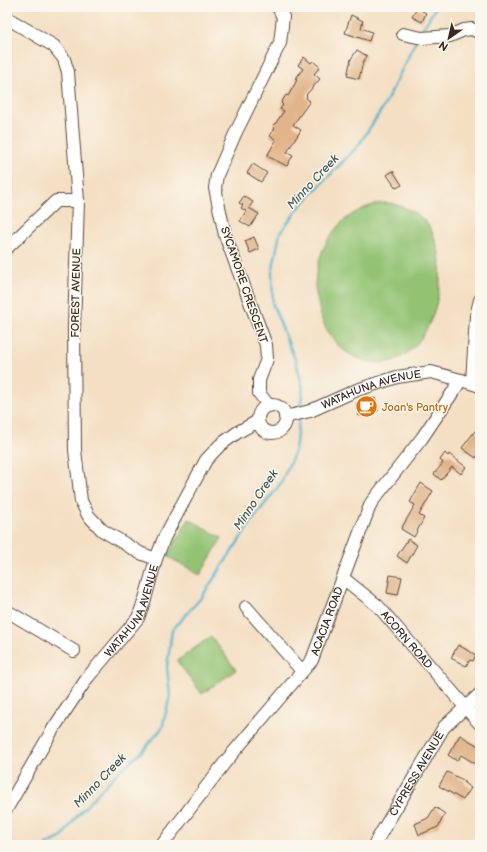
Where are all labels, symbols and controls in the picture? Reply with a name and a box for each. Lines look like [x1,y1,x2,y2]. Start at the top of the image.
north arrow [429,18,469,58]
text: N [437,38,451,54]
water label: Minno Creek [284,151,343,212]
street label: SYCAMORE CRESCENT [218,225,270,345]
street label: FOREST AVENUE [69,248,83,338]
street label: WATAHUNA AVENUE [319,367,422,412]
cafe icon: Joan's Pantry [354,394,380,420]
place label: Joan's Pantry [382,401,448,414]
water label: Minno Creek [230,466,282,533]
street label: WATAHUNA AVENUE [102,563,161,659]
street label: ACACIA ROAD [308,585,345,657]
street label: ACORN ROAD [378,608,435,671]
street label: CYPRESS AVENUE [386,729,446,818]
water label: Minno Creek [71,750,130,811]

